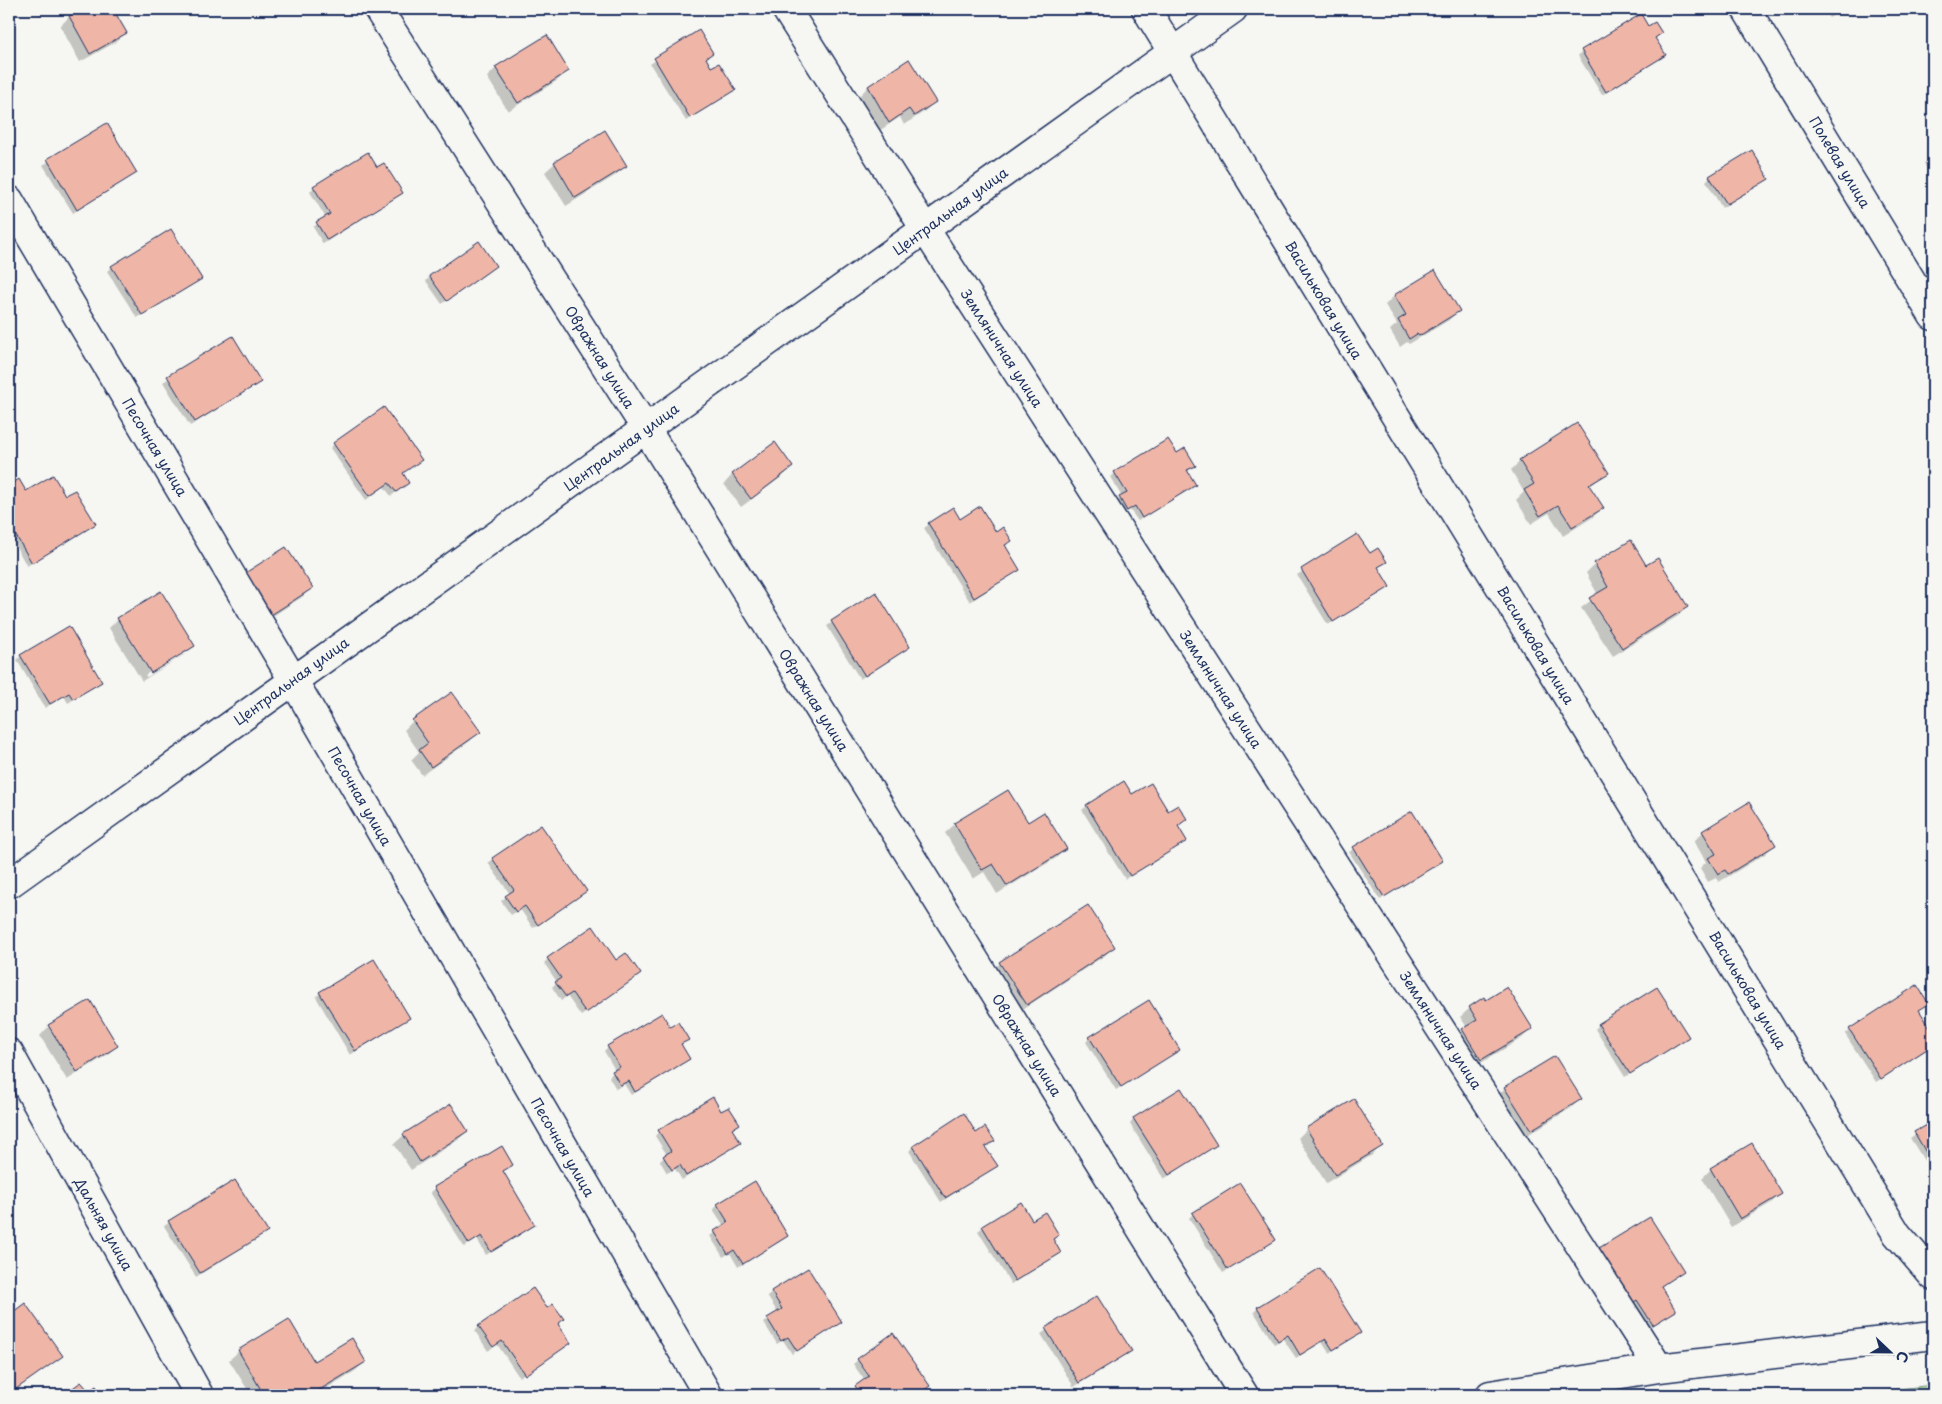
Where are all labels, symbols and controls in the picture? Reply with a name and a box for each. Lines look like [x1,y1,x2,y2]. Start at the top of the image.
street label: Полевая улица [1804,112,1876,212]
street label: Центральная улица [888,162,1012,260]
street label: Васильковая улица [1280,237,1368,363]
street label: Земляничная улица [956,285,1048,411]
street label: Овражная улица [560,302,640,413]
street label: Песочная улица [117,394,193,500]
street label: Центральная улица [559,398,683,496]
street label: Васильковая улица [1492,582,1580,708]
street label: Земляничная улица [1175,626,1267,752]
street label: Центральная улица [229,632,353,730]
street label: Овражная улица [774,645,854,756]
street label: Песочная улица [323,742,397,850]
street label: Васильковая улица [1704,927,1792,1053]
street label: Земляничная улица [1395,967,1487,1093]
street label: Овражная улица [987,990,1067,1101]
street label: Песочная улица [526,1093,600,1201]
street label: Дальняя улица [69,1173,138,1275]
north arrow [1864,1326,1914,1376]
text: С [1891,1348,1914,1366]

